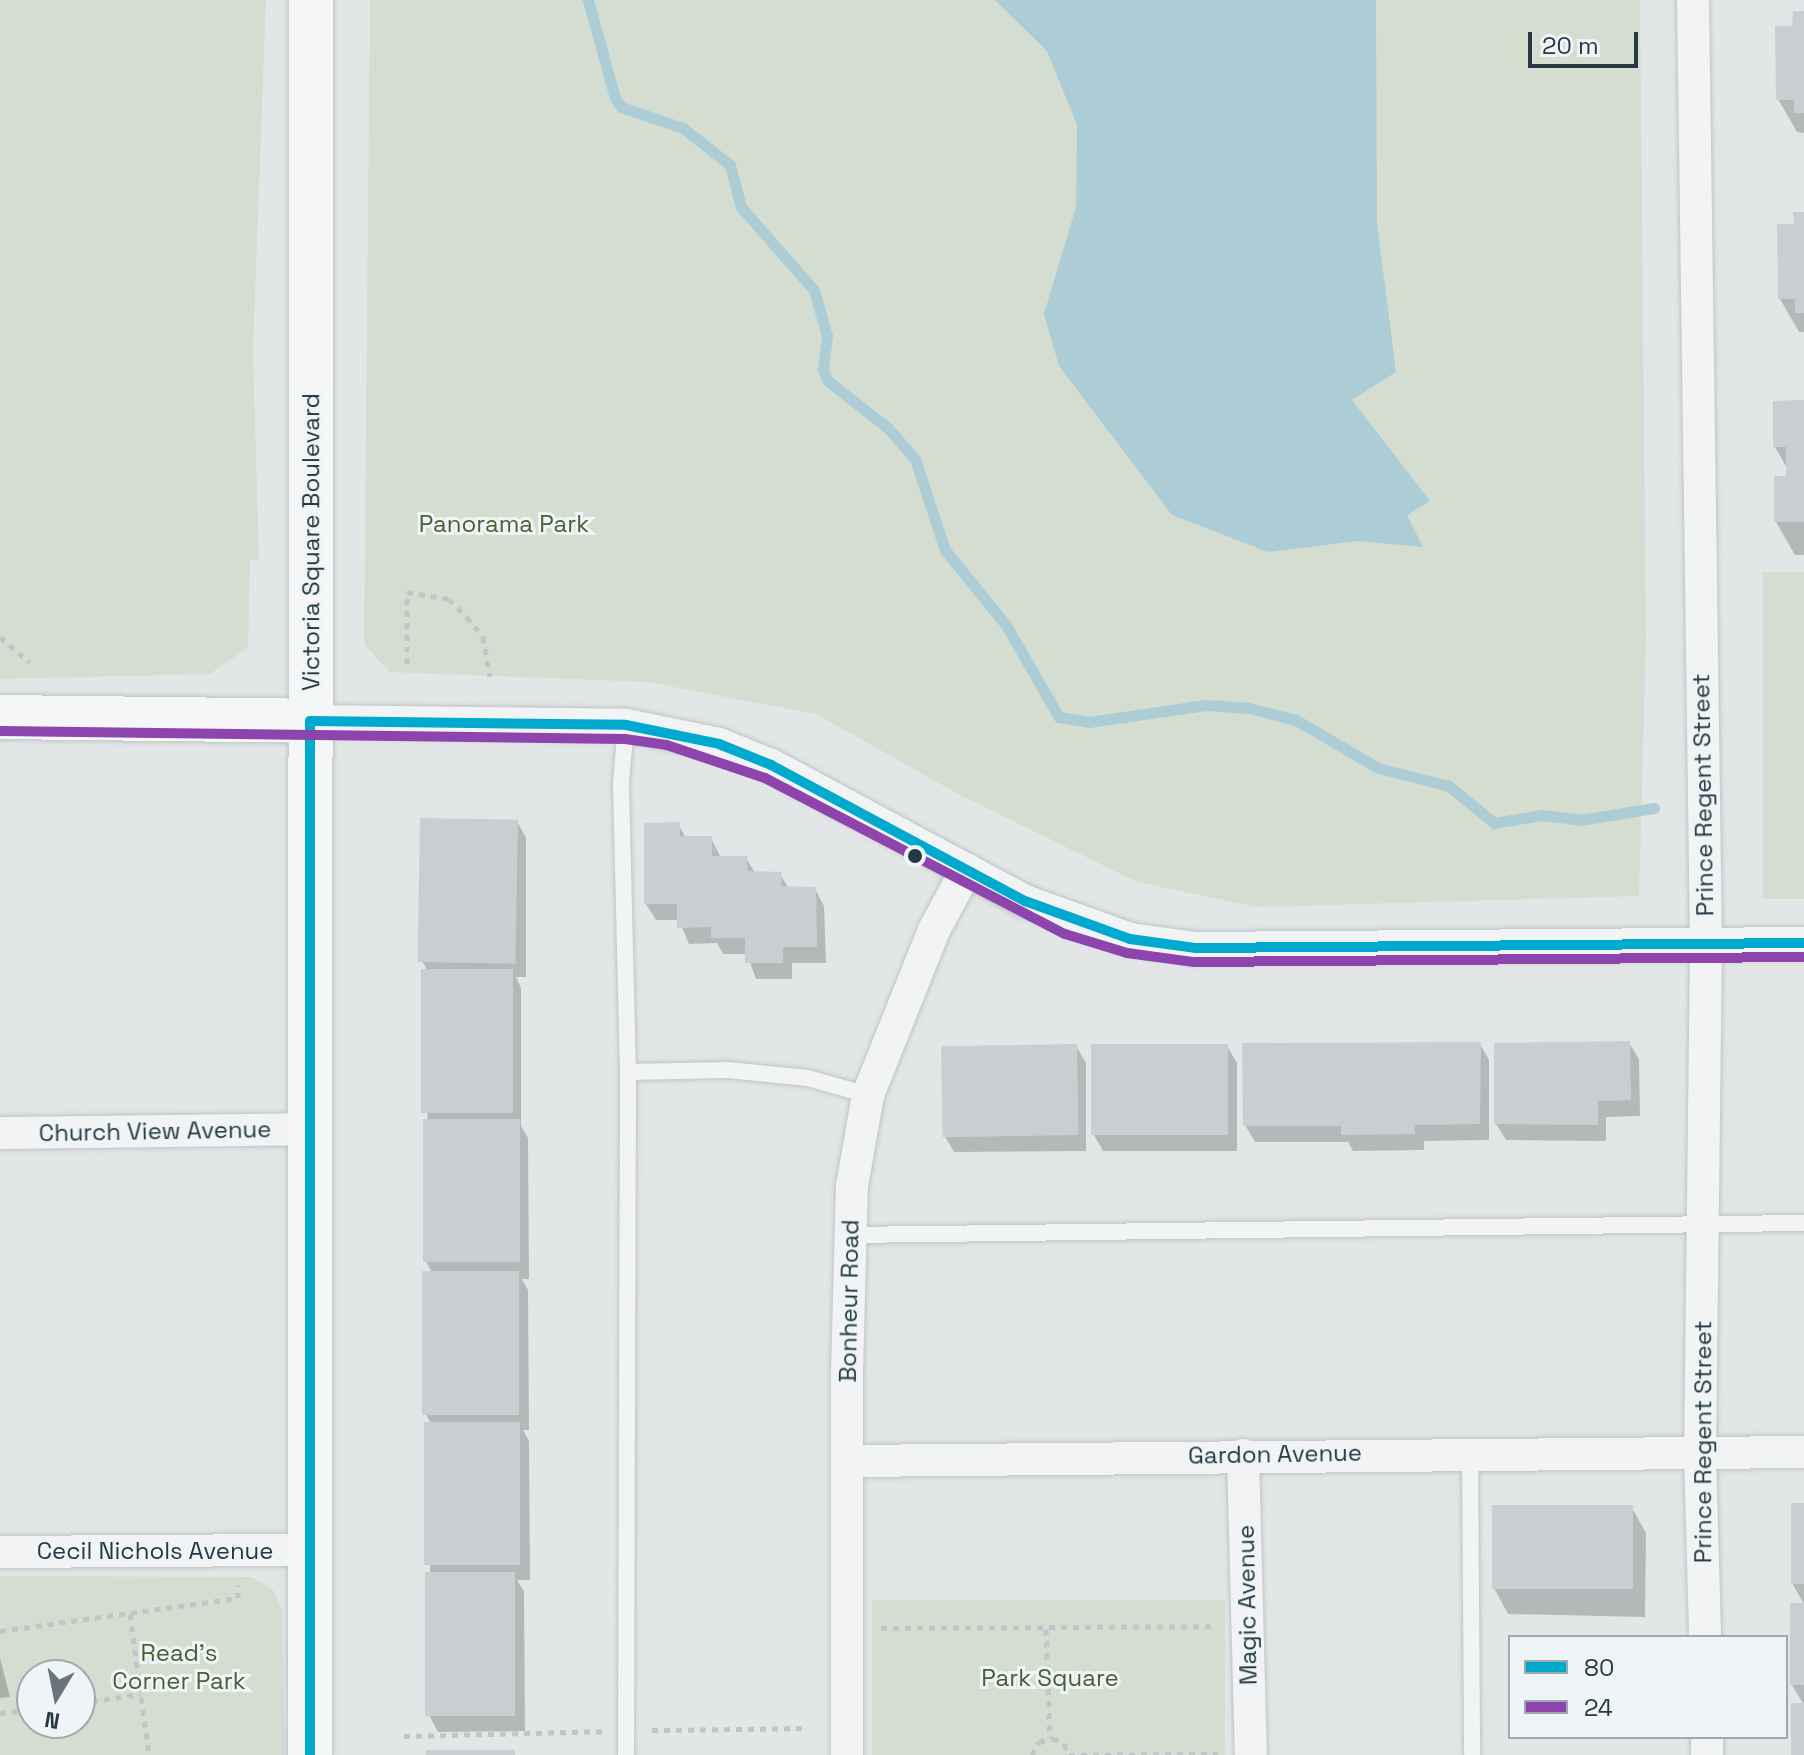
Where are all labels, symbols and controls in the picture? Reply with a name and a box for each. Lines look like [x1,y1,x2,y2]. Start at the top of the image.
scale bar [1532,16,1642,66]
text: 20 m [1542,30,1599,61]
street label: Victoria Square Boulevard [297,393,325,691]
park label: Panorama Park [419,510,589,538]
street label: Prince Regent Street [1686,673,1720,917]
unlabelled marker [907,848,923,864]
street label: Church View Avenue [38,1115,272,1147]
street label: Bonheur Road [833,1219,865,1383]
street label: Prince Regent Street [1689,1321,1717,1563]
street label: Gardon Avenue [1188,1438,1362,1470]
street label: Magic Avenue [1231,1524,1263,1686]
street label: Cecil Nichols Avenue [36,1537,274,1565]
legend [1508,1635,1788,1739]
park label: Read's Corner Park [112,1639,246,1695]
text: 80 [1584,1652,1614,1683]
north arrow [16,1659,96,1739]
park label: Park Square [981,1664,1119,1692]
text: 24 [1584,1692,1613,1723]
text: N [42,1706,62,1736]

